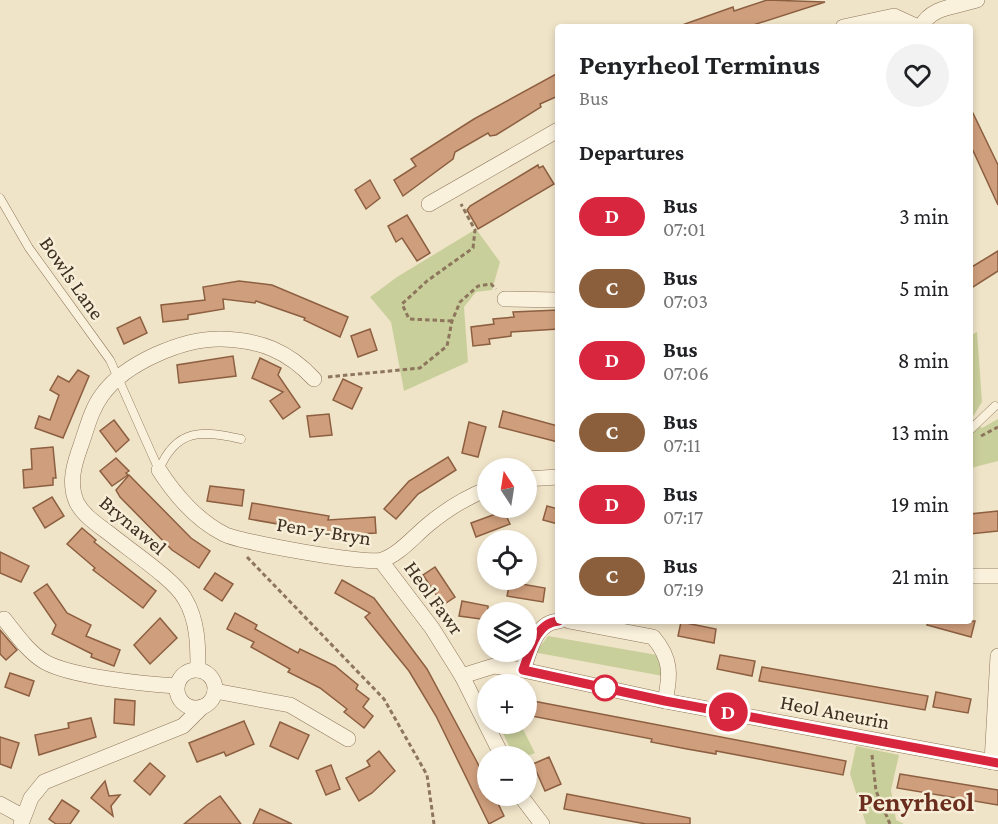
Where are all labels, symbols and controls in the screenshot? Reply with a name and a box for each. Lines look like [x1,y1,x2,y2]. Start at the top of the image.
button: heart [886,44,949,107]
text: Penyrheol Terminus [579,49,820,80]
text: Bus [579,87,608,109]
text: Departures [579,140,684,165]
text: Bus [663,193,697,218]
text: D [605,204,619,228]
text: 3 min [899,204,949,229]
text: 07:01 [663,218,705,240]
street label: Bowls Lane [35,232,109,324]
text: Bus [663,265,697,290]
text: C [606,276,618,300]
text: 5 min [899,276,949,301]
text: 07:03 [663,290,708,312]
text: Bus [663,337,697,362]
text: D [605,348,619,372]
text: 8 min [898,348,949,373]
text: 07:06 [663,362,709,384]
text: Bus [663,409,697,434]
text: C [606,420,618,444]
text: 13 min [892,420,949,445]
text: 07:11 [663,434,701,456]
north arrow [477,458,537,518]
map controls [477,458,537,806]
text: Bus [663,481,697,506]
street label: Brynawel [95,490,171,560]
text: D [605,492,619,516]
text: 19 min [891,492,949,517]
text: 07:17 [663,506,703,528]
street label: Pen-y-Bryn [275,512,373,550]
button: locate [477,530,537,590]
text: Bus [663,553,697,578]
street label: Heol Fawr [399,556,469,640]
text: C [606,564,618,588]
text: 21 min [892,564,949,589]
text: 07:19 [663,578,704,600]
button: layers [477,602,537,662]
button: + [477,674,537,734]
unlabelled marker [592,675,618,701]
street label: Heol Aneurin [778,690,892,734]
line badge: D [708,692,748,732]
text: D [721,700,735,724]
button: − [477,746,537,806]
district label: Penyrheol [858,787,974,817]

